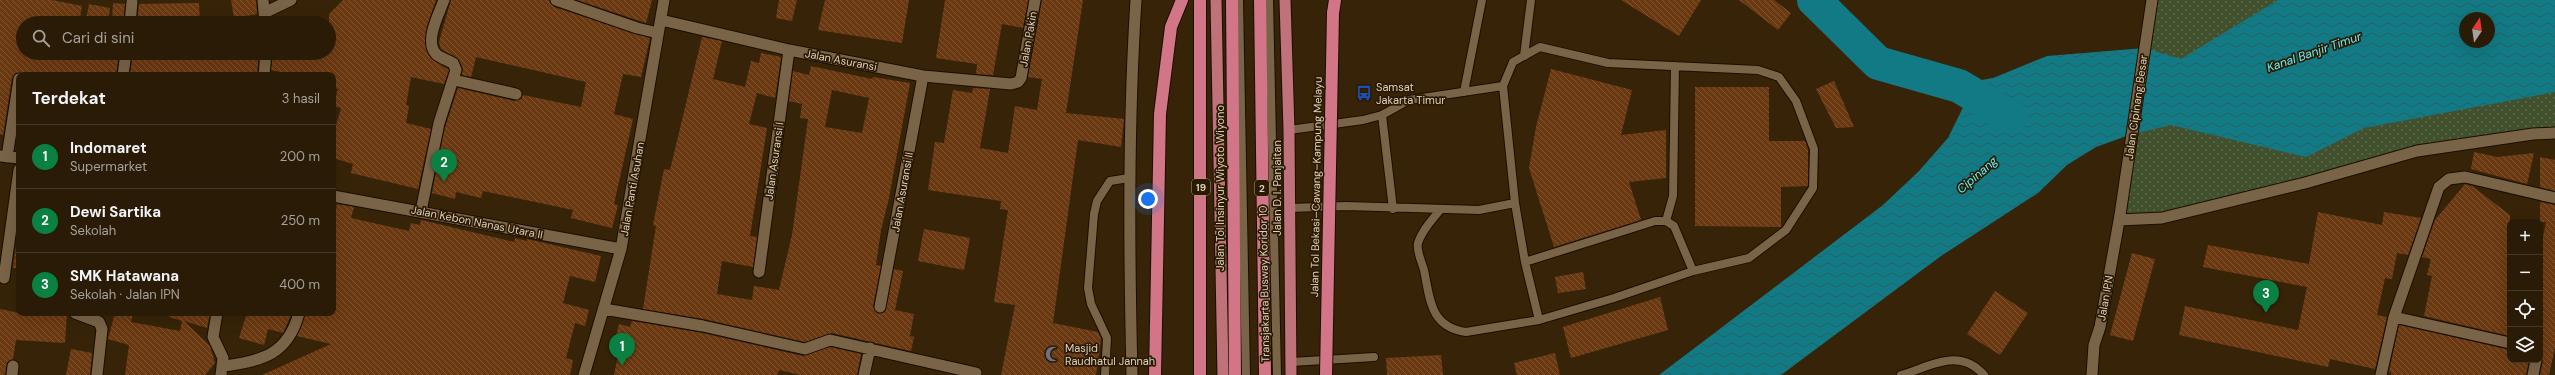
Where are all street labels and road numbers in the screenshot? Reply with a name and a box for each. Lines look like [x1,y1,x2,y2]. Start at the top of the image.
street label: Jalan Pakin [1016,10,1040,68]
street label: Jalan Asuransi [804,46,878,74]
street label: Jalan Cipinang Besar [2122,54,2150,160]
street label: Jalan Tol Bekasi–Cawang–Kampung Melayu [1307,77,1325,297]
street label: Jalan Tol Insinyur Wiyoto Wiyono [1213,105,1227,271]
street label: Jalan Asuransi I [762,121,786,201]
street label: Jalan D. I. Panjaitan [1270,140,1284,236]
street label: Jalan Panti Asuhan [617,141,647,237]
street label: Jalan Asuransi II [888,151,916,233]
road number: 19 [1192,179,1210,195]
road number: 2 [1255,180,1269,196]
street label: Jalan Kebon Nanas Utara II [410,202,544,242]
street label: Transjakarta Busway Koridor 10 [1256,205,1272,363]
street label: Jalan IPN [2094,274,2116,322]

